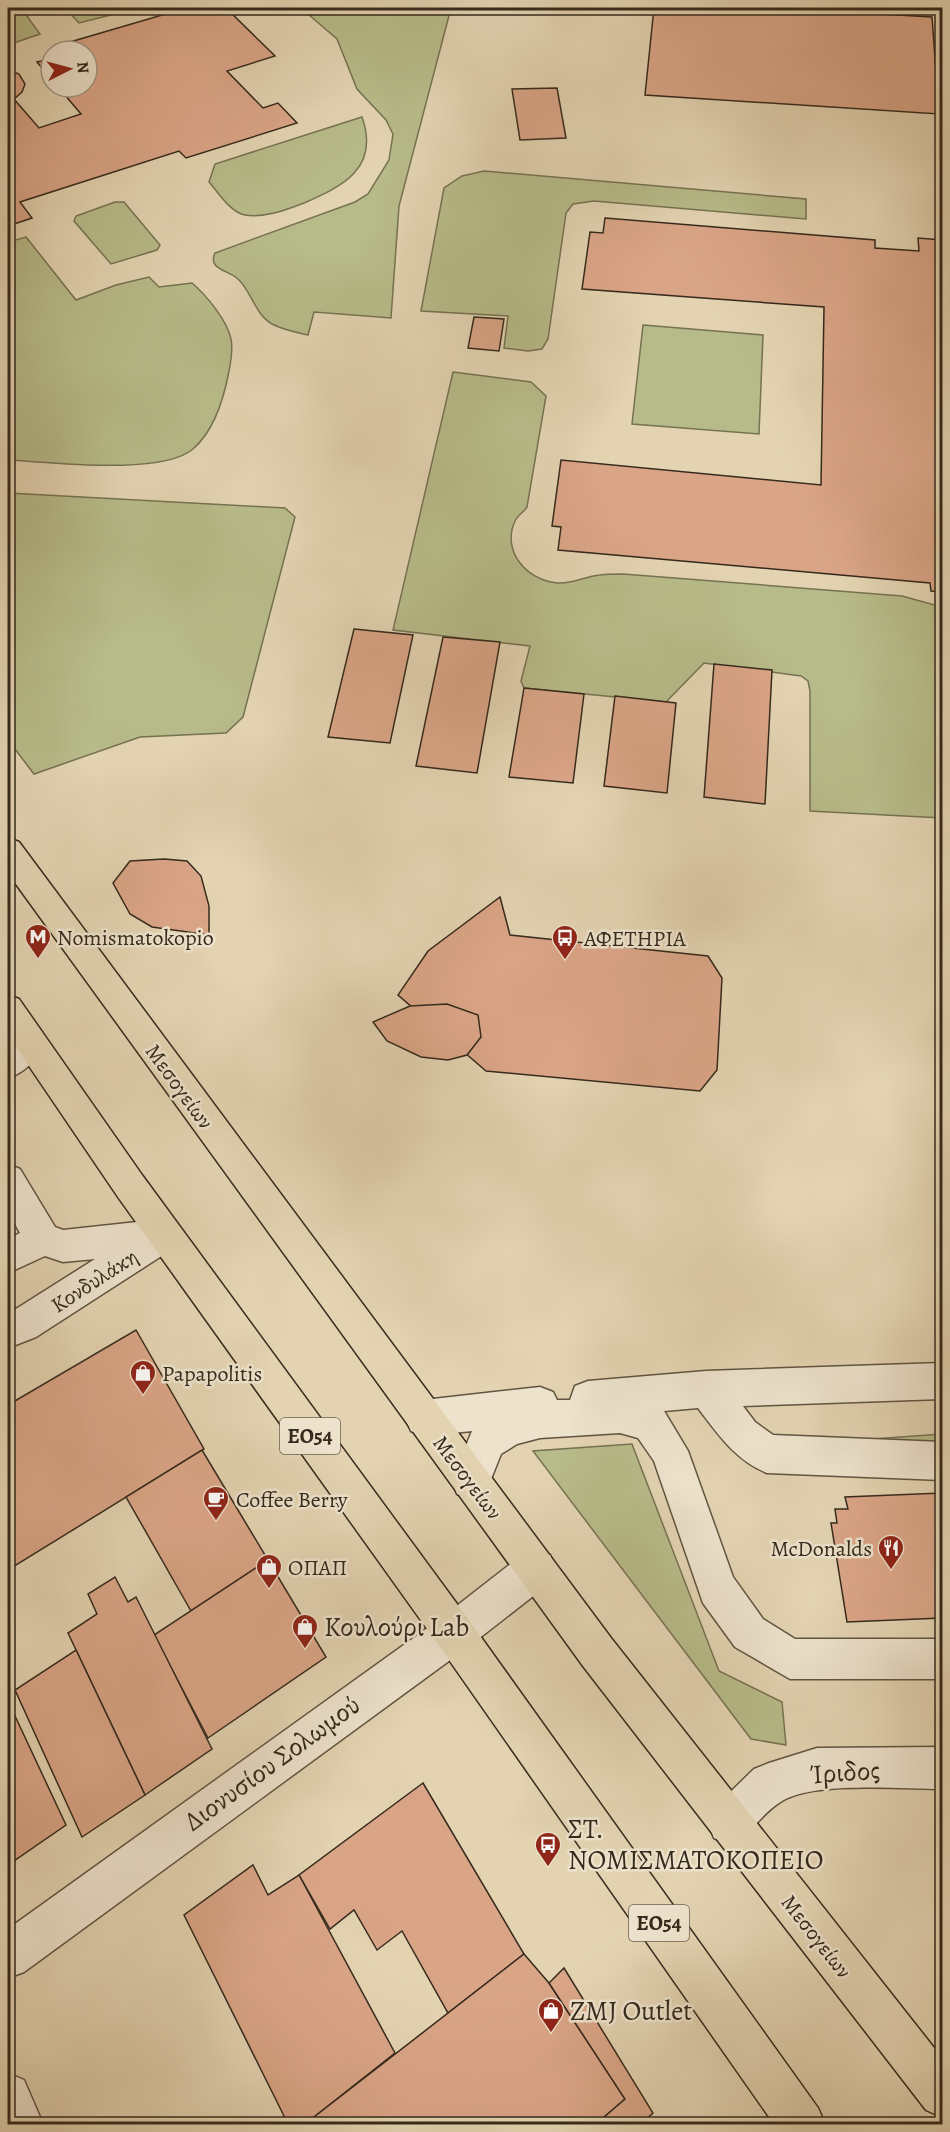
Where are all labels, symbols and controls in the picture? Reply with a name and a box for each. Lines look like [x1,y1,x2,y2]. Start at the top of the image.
north arrow [39,39,99,99]
text: N [71,61,95,75]
metro station icon: Nomismatokopio [23,922,53,960]
place label: Nomismatokopio [57,923,214,953]
bus stop icon: ΑΦΕΤΗΡΙΑ [550,923,580,961]
place label: ΑΦΕΤΗΡΙΑ [583,924,687,954]
street label: Μεσογείων [138,1038,220,1135]
street label: Κονδυλάκη [45,1242,144,1320]
shop icon: Papapolitis [128,1358,158,1396]
place label: Papapolitis [162,1359,262,1389]
road number: ΕΟ54 [280,1418,340,1454]
street label: Μεσογείων [426,1429,509,1526]
cafe icon: Coffee Berry [201,1484,231,1522]
place label: Coffee Berry [236,1485,348,1515]
restaurant icon: McDonalds [876,1533,906,1571]
place label: McDonalds [770,1534,872,1564]
shop icon: ΟΠΑΠ [254,1552,284,1590]
place label: ΟΠΑΠ [288,1553,347,1583]
place label: Κουλούρι Lab [324,1609,469,1645]
shop icon: Κουλούρι Lab [290,1612,320,1650]
street label: Διονυσίου Σολωμού [177,1687,367,1839]
street label: Ίριδος [809,1752,881,1792]
place label: ΣΤ. ΝΟΜΙΣΜΑΤΟΚΟΠΕΙΟ [568,1811,824,1878]
bus stop icon: ΣΤ. ΝΟΜΙΣΜΑΤΟΚΟΠΕΙΟ [533,1830,563,1868]
street label: Μεσογείων [774,1888,858,1985]
road number: ΕΟ54 [629,1905,689,1941]
place label: ZMJ Outlet [570,1993,692,2029]
shop icon: ZMJ Outlet [536,1996,566,2034]

